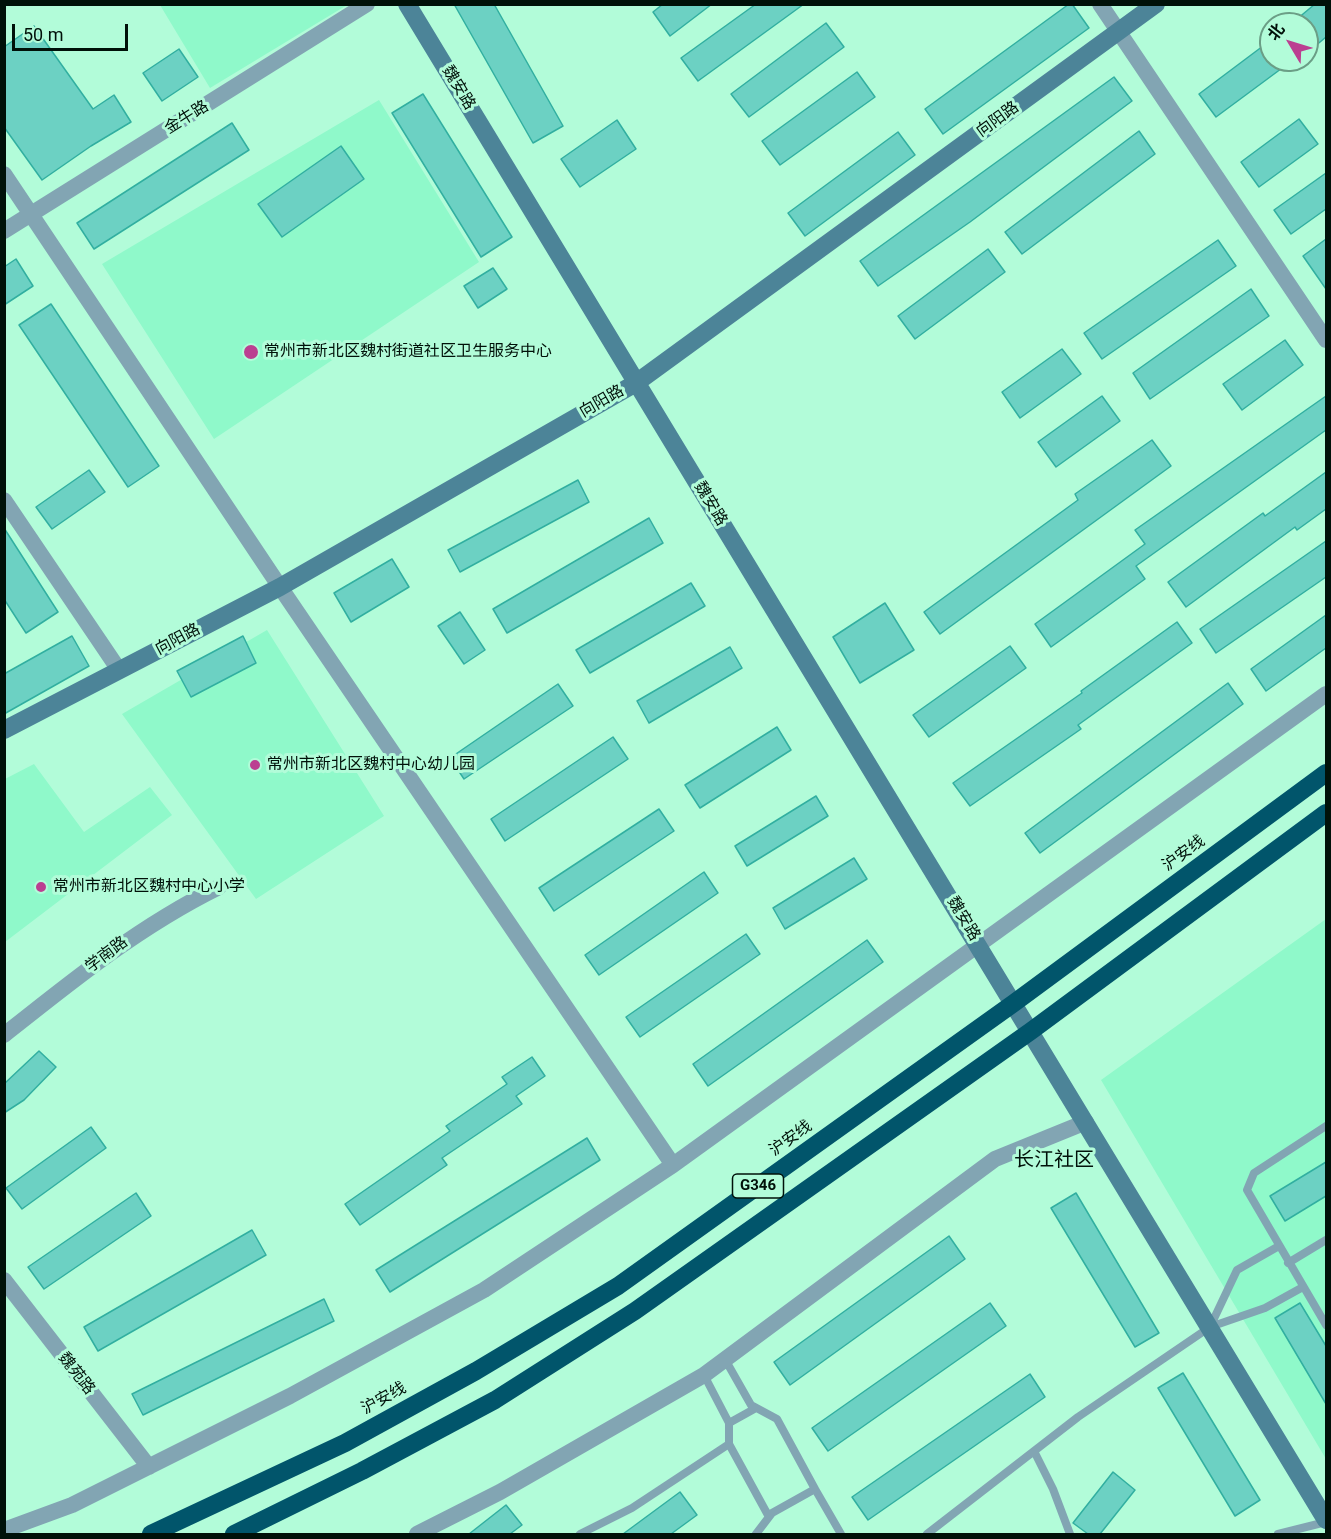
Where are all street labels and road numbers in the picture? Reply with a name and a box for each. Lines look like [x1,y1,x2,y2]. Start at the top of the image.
street label: 魏安路 [437,62,479,114]
street label: 金牛路 [162,97,212,139]
street label: 向阳路 [973,98,1023,142]
street label: 向阳路 [576,382,628,422]
street label: 魏安路 [689,478,731,530]
street label: 向阳路 [152,620,204,660]
street label: 沪安线 [1159,832,1209,876]
street label: 魏安路 [942,893,984,945]
street label: 学南路 [82,933,132,977]
street label: 沪安线 [766,1117,816,1161]
road number: G346 [732,1174,783,1198]
street label: 魏苑路 [54,1349,98,1399]
street label: 沪安线 [358,1379,410,1419]

